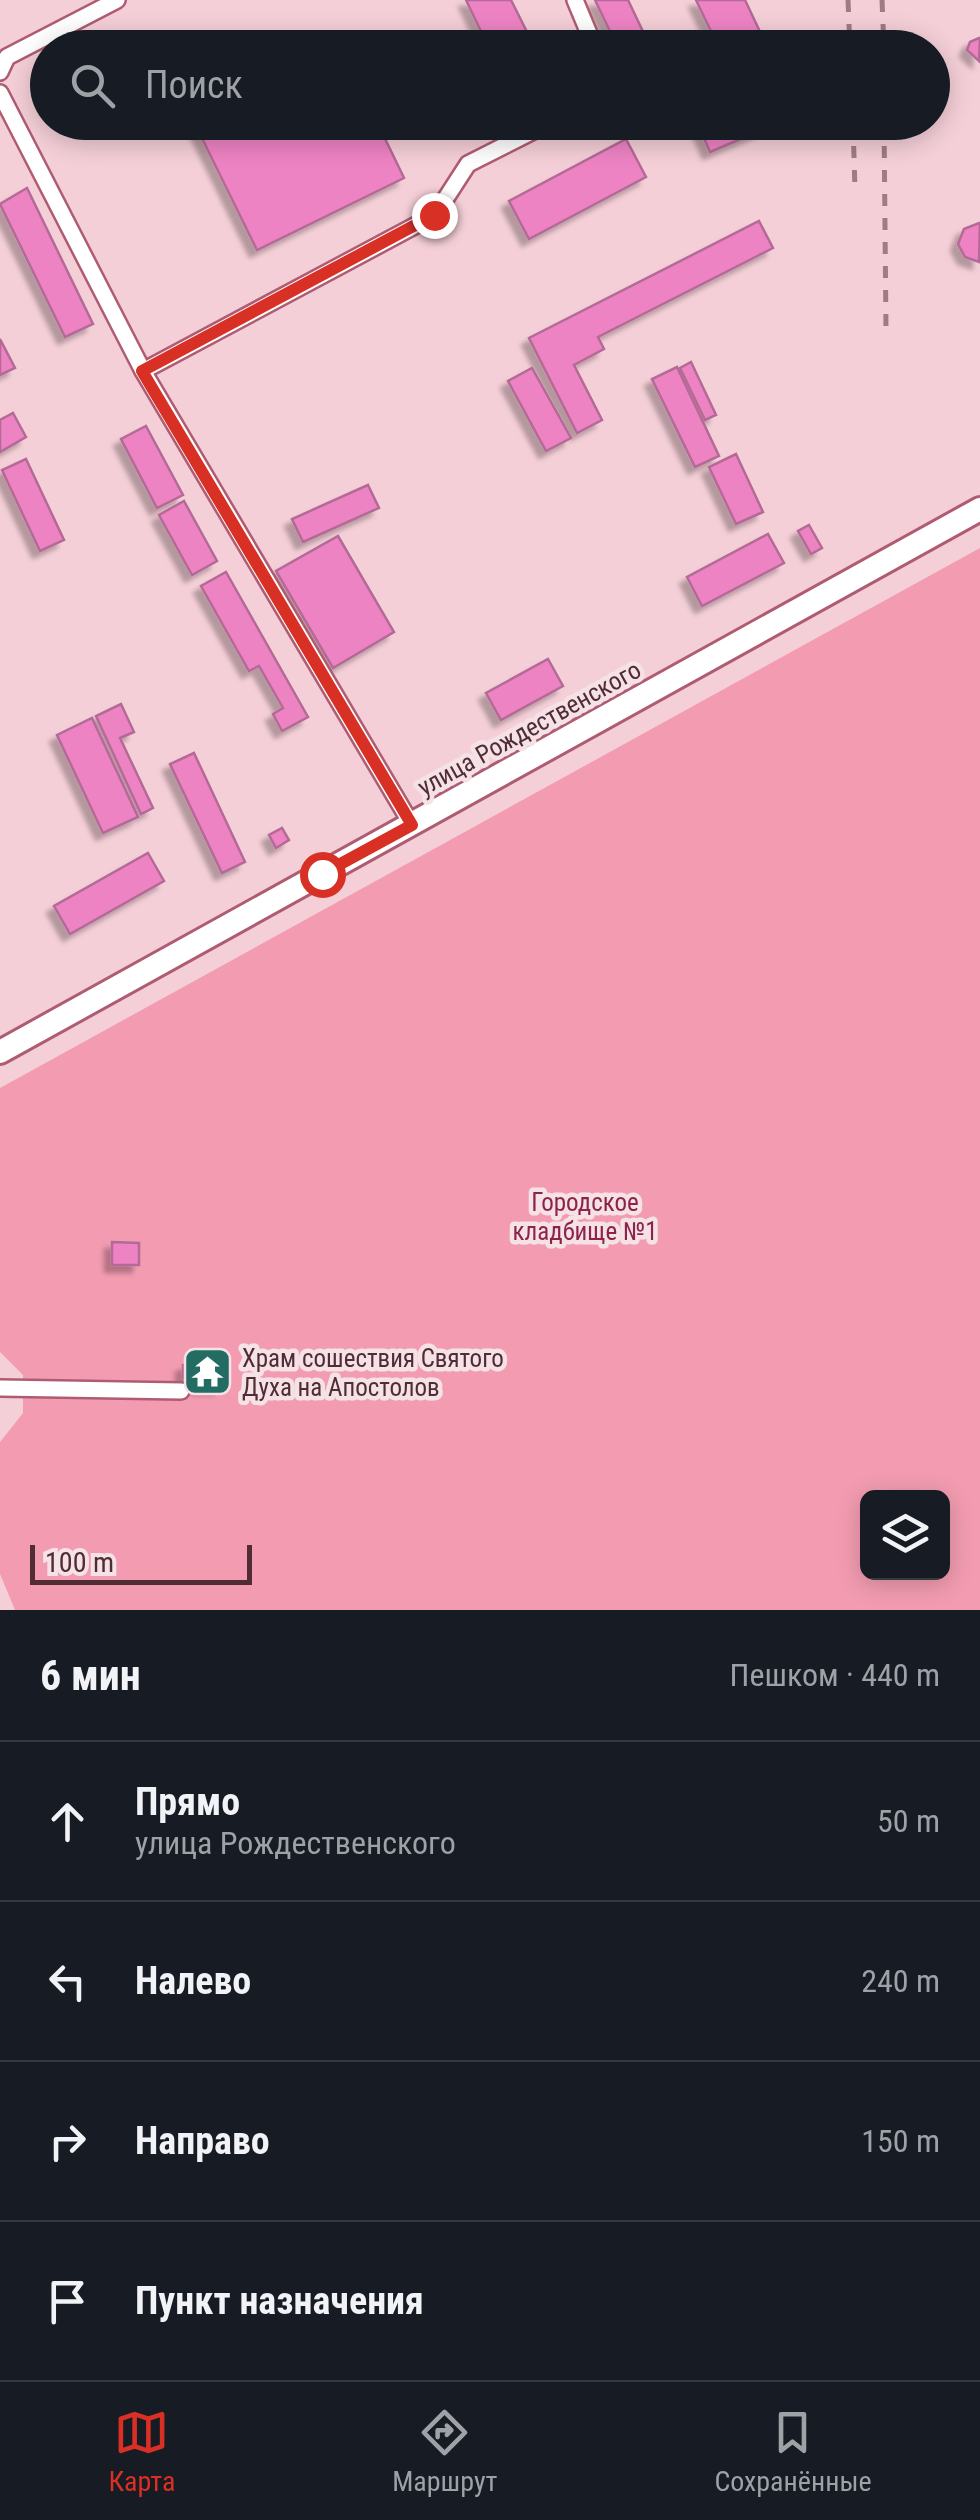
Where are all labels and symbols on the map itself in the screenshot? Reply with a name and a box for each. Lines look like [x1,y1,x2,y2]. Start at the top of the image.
route end [412,193,458,239]
street label: улица Рождественского [413,655,646,802]
route start [300,852,346,898]
park label: Городское кладбище №1 [513,1188,657,1246]
place label: Храм сошествия Святого Духа на Апостолов [242,1344,504,1402]
temple icon: Храм сошествия Святого Духа на Апостолов [181,1346,233,1398]
scale bar [30,1540,252,1584]

